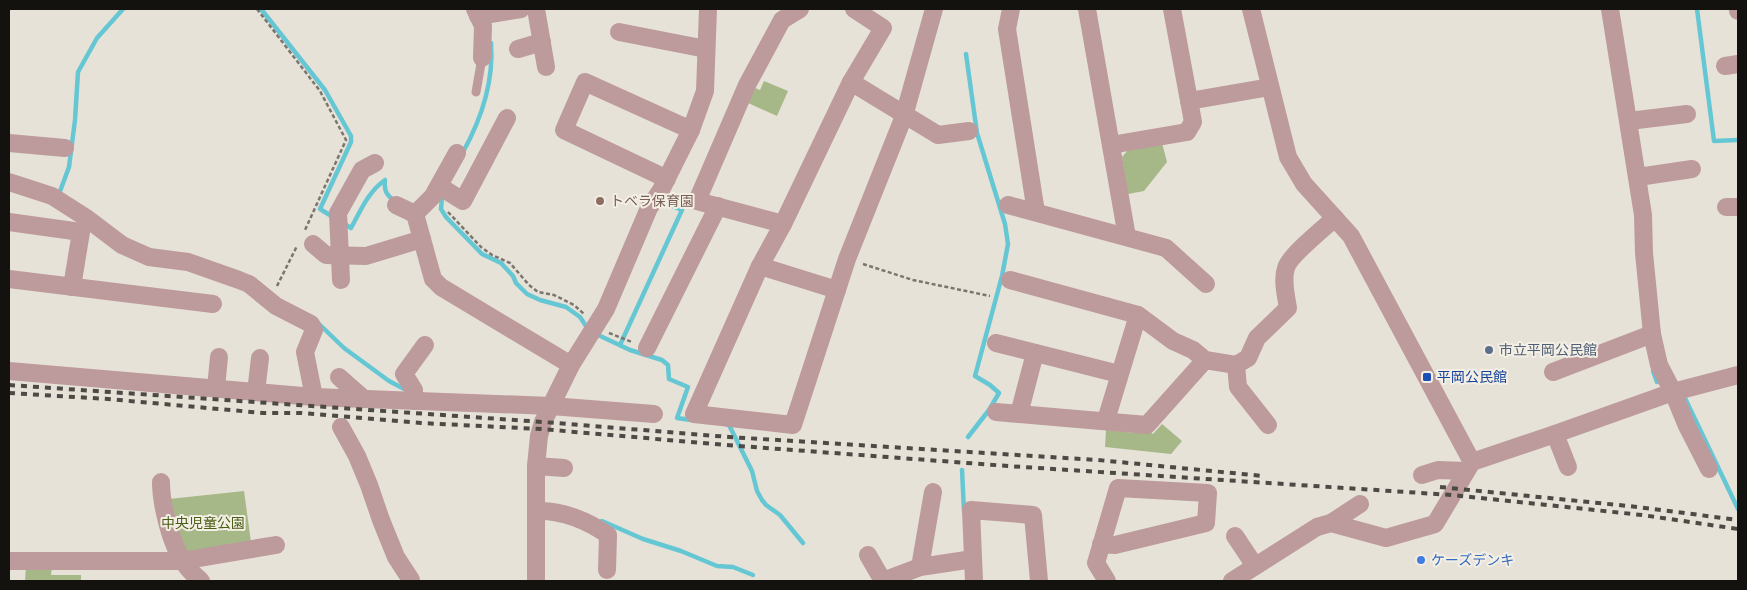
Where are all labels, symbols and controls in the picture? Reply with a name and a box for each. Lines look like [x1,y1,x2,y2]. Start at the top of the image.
place label: トベラ保育園 [610,193,694,210]
marker: トベラ保育園 [594,195,606,207]
place label: 市立平岡公民館 [1499,342,1597,359]
marker: 市立平岡公民館 [1483,344,1495,356]
place label: 平岡公民館 [1437,369,1507,386]
marker: 平岡公民館 [1421,371,1433,383]
park label: 中央児童公園 [161,515,245,532]
place label: ケーズデンキ [1431,552,1514,569]
marker: ケーズデンキ [1415,554,1427,566]

